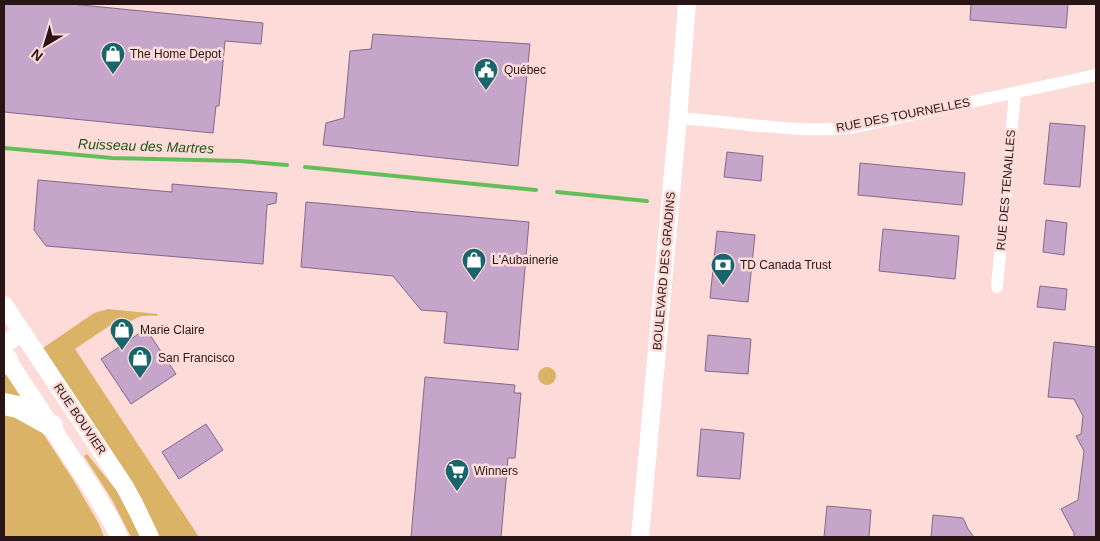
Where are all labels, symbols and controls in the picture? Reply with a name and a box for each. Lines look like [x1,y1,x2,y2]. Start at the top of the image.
north arrow [20,20,70,70]
shop icon: The Home Depot [100,41,126,75]
text: N [28,46,46,65]
place label: The Home Depot [130,47,222,61]
public building icon: Québec [473,57,499,91]
place label: Québec [504,63,546,77]
street label: RUE DES TOURNELLES [835,95,971,135]
street label: RUE DES TENAILLES [994,129,1018,251]
water label: Ruisseau des Martres [78,136,214,156]
street label: BOULEVARD DES GRADINS [650,191,678,351]
shop icon: L'Aubainerie [461,247,487,281]
bank icon: TD Canada Trust [710,252,736,286]
place label: L'Aubainerie [492,253,559,267]
place label: TD Canada Trust [740,258,832,272]
shop icon: Marie Claire [109,317,135,351]
place label: Marie Claire [140,323,205,337]
shop icon: San Francisco [127,345,153,379]
place label: San Francisco [158,351,235,365]
street label: RUE BOUVIER [51,381,109,457]
supermarket icon: Winners [444,458,470,492]
place label: Winners [474,464,518,478]

